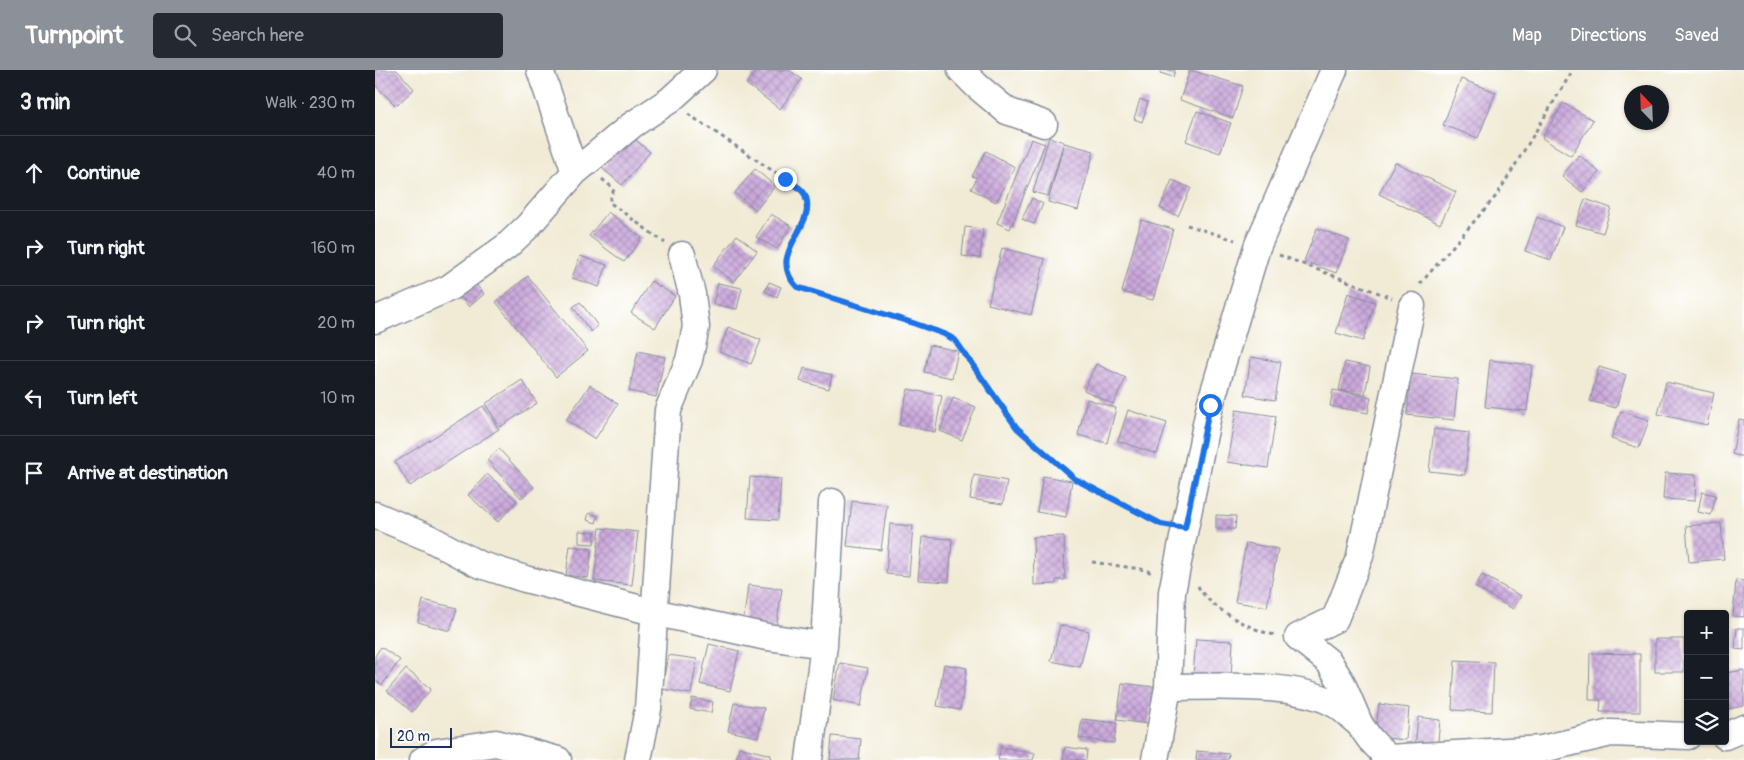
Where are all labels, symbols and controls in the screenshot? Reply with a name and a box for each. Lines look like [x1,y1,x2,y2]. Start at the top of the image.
search box [153,13,503,58]
text: Turnpoint [25,21,123,50]
icon: search [171,21,199,49]
text: Search here [211,23,304,47]
text: Map [1512,24,1542,47]
text: Directions [1570,24,1646,47]
text: Saved [1674,24,1719,47]
north arrow [1624,85,1669,130]
text: 3 min [20,89,70,116]
text: Walk · 230 m [265,93,355,113]
icon: ahead [20,159,48,187]
text: Continue [67,161,140,185]
text: 40 m [317,163,355,183]
route end [774,168,797,191]
icon: right [20,234,48,262]
text: Turn right [67,236,145,260]
text: 160 m [311,238,355,258]
icon: right [20,309,48,337]
text: Turn right [67,311,145,335]
text: 20 m [317,313,355,333]
icon: left [20,384,48,412]
text: Turn left [67,386,137,410]
text: 10 m [320,388,355,408]
route start [1199,394,1222,417]
icon: arrive [20,459,48,487]
text: Arrive at destination [67,461,228,485]
map controls [1684,610,1729,745]
button: + [1684,610,1729,655]
button: − [1684,655,1729,700]
button: layers [1684,700,1729,745]
scale bar [390,725,453,748]
text: 20 m [397,728,430,745]

